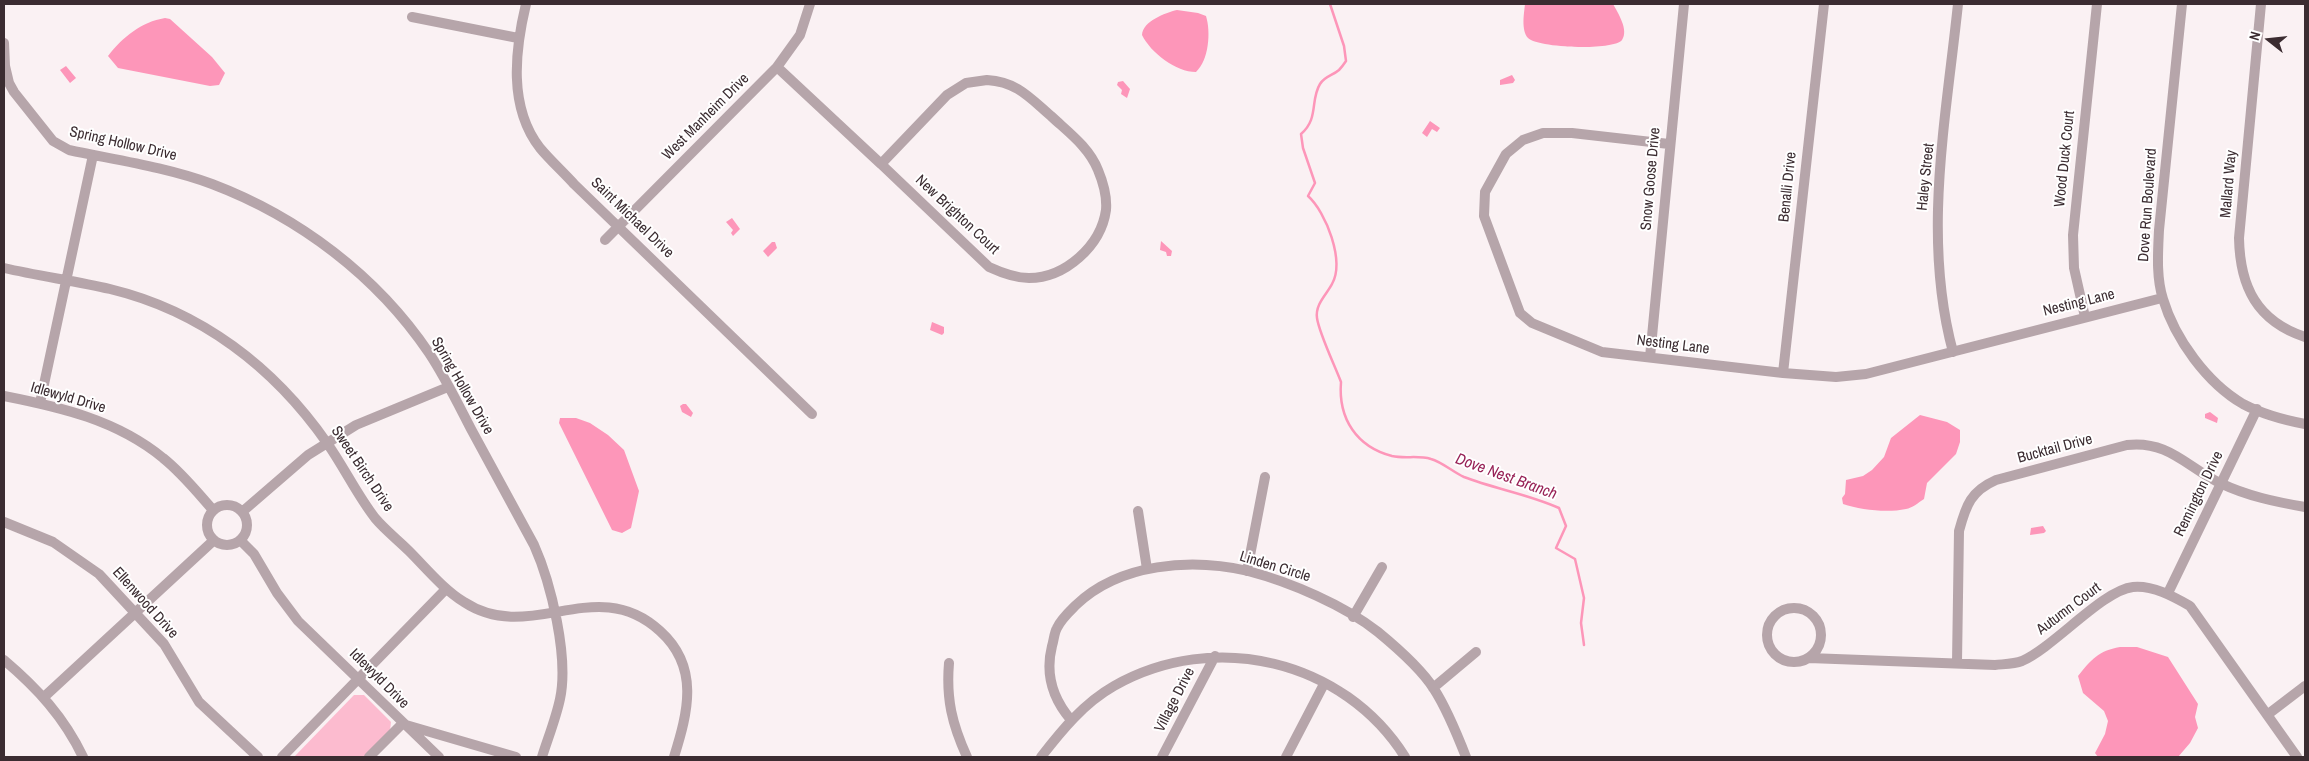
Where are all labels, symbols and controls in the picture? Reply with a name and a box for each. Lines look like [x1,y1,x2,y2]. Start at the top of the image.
north arrow [2244,15,2294,65]
text: N [2245,29,2264,42]
street label: West Manheim Drive [659,70,753,164]
street label: Wood Duck Court [2051,110,2079,208]
street label: Spring Hollow Drive [68,123,178,165]
street label: Snow Goose Drive [1638,127,1664,231]
street label: Haley Street [1914,142,1938,212]
street label: Dove Run Boulevard [2135,148,2161,262]
street label: Mallard Way [2217,149,2241,219]
street label: Benalli Drive [1775,151,1801,223]
street label: New Brighton Court [911,172,1003,258]
street label: Saint Michael Drive [587,174,677,262]
street label: Nesting Lane [2041,285,2117,321]
street label: Nesting Lane [1636,332,1710,358]
street label: Spring Hollow Drive [427,334,497,438]
street label: Idlewyld Drive [28,379,108,417]
street label: Sweet Birch Drive [327,423,397,515]
street label: Bucktail Drive [2016,430,2094,468]
street label: Remington Drive [2171,448,2227,540]
water label: Dove Nest Branch [1453,450,1559,504]
street label: Linden Circle [1237,548,1313,586]
street label: Ellenwood Drive [108,564,182,642]
street label: Autumn Court [2033,579,2105,639]
street label: Idlewyld Drive [345,645,413,713]
street label: Village Drive [1151,665,1199,735]

